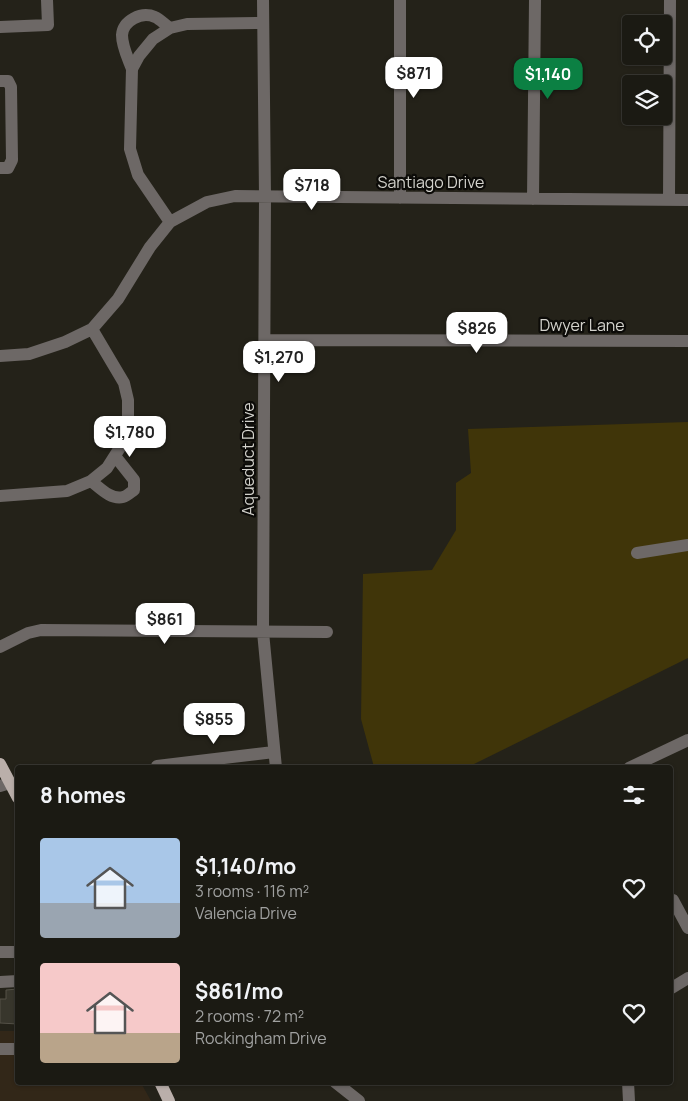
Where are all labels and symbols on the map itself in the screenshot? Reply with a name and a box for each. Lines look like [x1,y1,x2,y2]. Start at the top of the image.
pin: $871 [384,56,444,99]
pin: $1,140 [507,58,589,100]
pin: $718 [282,168,342,211]
street label: Santiago Drive [378,171,484,193]
pin: $826 [447,312,507,354]
street label: Dwyer Lane [539,314,625,336]
pin: $1,270 [238,340,320,383]
street label: Aqueduct Drive [237,402,259,516]
pin: $1,780 [89,416,171,458]
pin: $861 [135,602,195,645]
pin: $855 [184,702,244,745]

